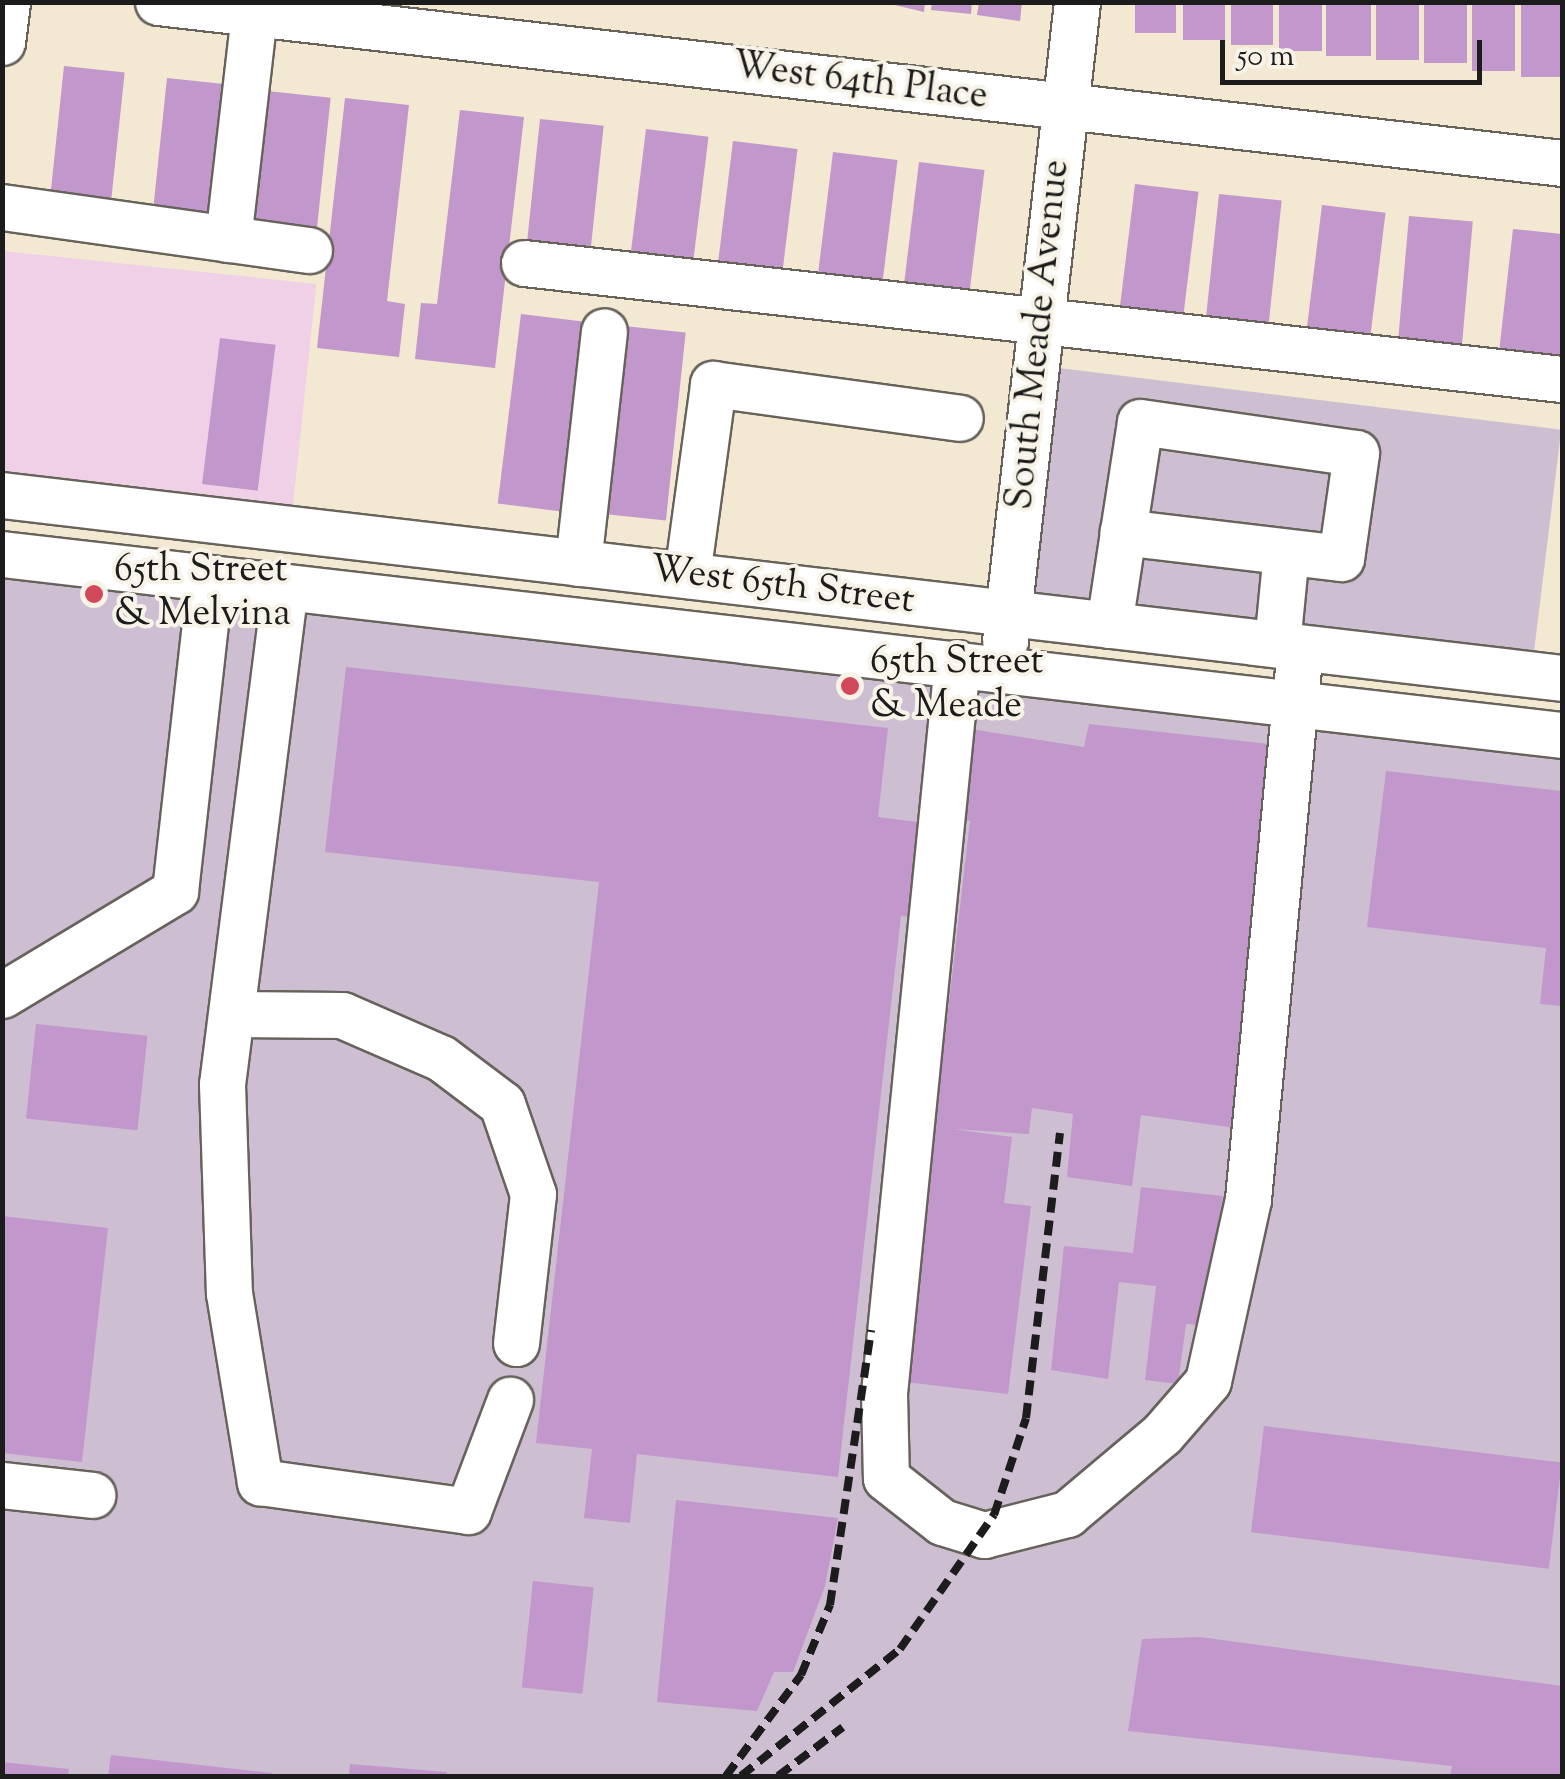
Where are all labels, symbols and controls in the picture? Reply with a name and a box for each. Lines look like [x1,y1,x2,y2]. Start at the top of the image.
scale bar [1225,20,1488,82]
text: 50 m [1237,36,1294,79]
street label: West 64th Place [730,45,990,121]
street label: South Meade Avenue [999,158,1081,512]
street label: West 65th Street [647,548,917,626]
place label: 65th Street & Melvina [114,549,291,638]
marker: 65th Street & Melvina [83,583,105,605]
place label: 65th Street & Meade [870,641,1043,731]
marker: 65th Street & Meade [839,675,861,697]

